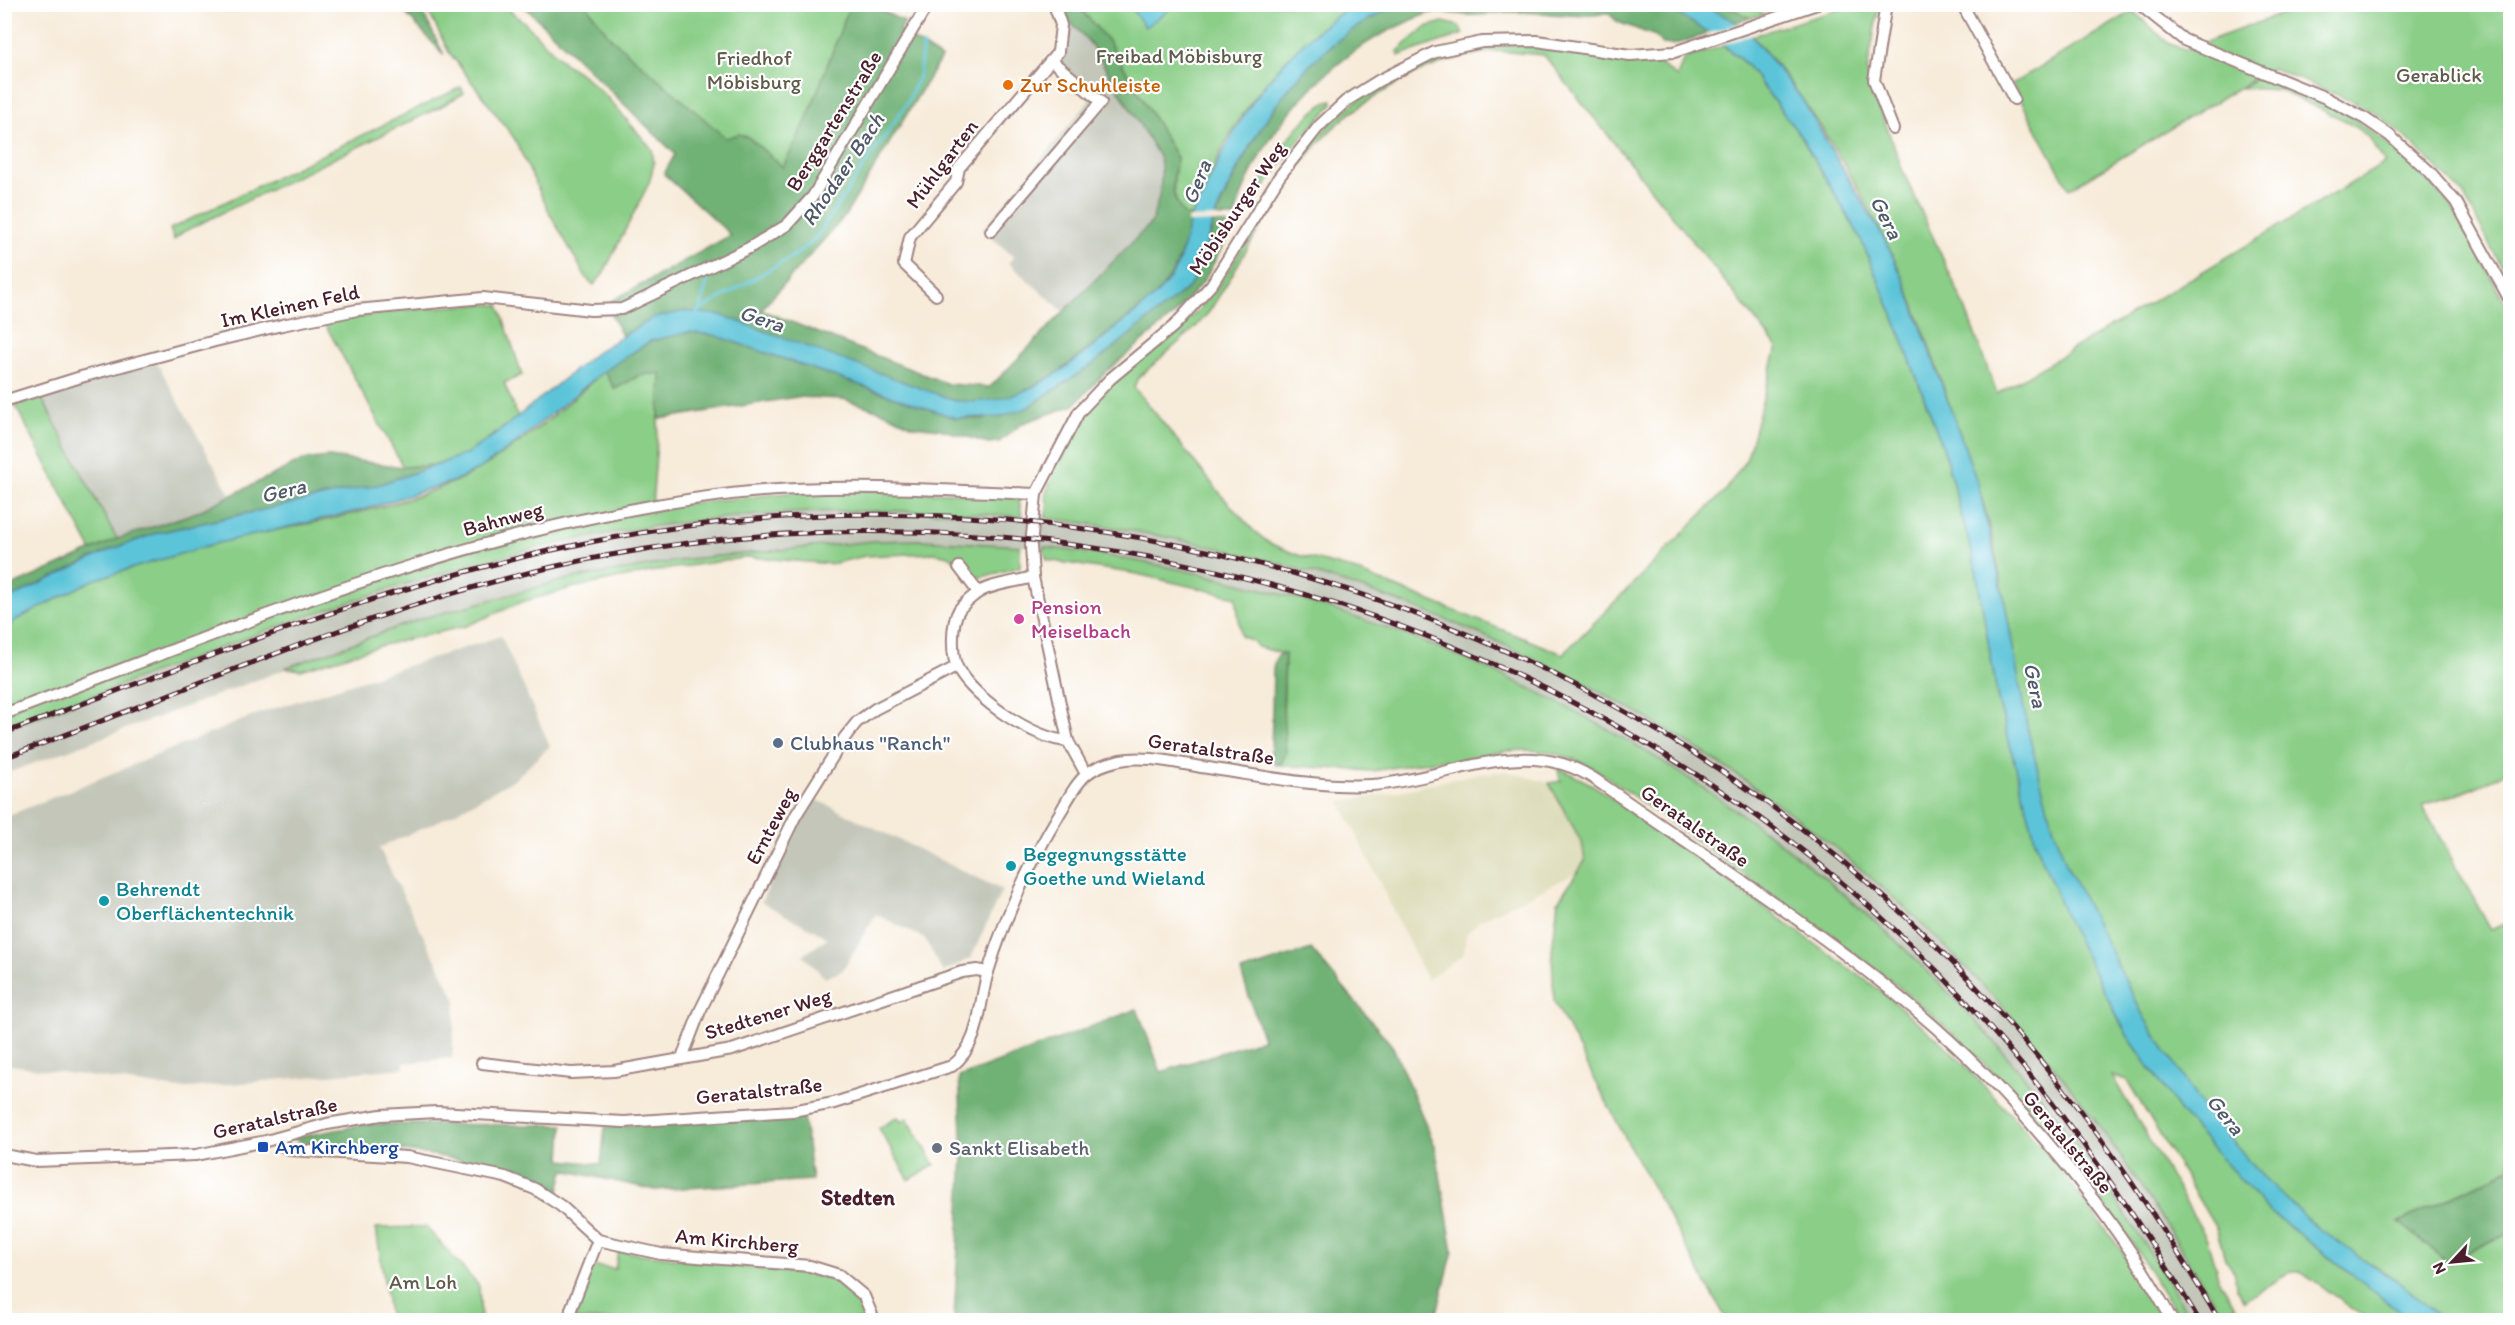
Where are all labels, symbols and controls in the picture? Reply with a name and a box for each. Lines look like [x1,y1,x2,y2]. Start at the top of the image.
park label: Freibad Möbisburg [1096,43,1263,68]
park label: Friedhof Möbisburg [707,45,802,94]
street label: Berggartenstraße [780,46,887,196]
park label: Gerablick [2396,62,2482,87]
place label: Zur Schuhleiste [1020,72,1161,97]
marker: Zur Schuhleiste [1001,78,1015,92]
water label: Rhodaer Bach [795,107,891,231]
street label: Mühlgarten [900,114,983,213]
street label: Möbisburger Weg [1183,136,1291,279]
water label: Gera [1175,155,1218,208]
water label: Gera [1864,191,1909,245]
street label: Im Kleinen Feld [218,278,362,332]
water label: Gera [736,299,789,339]
water label: Gera [258,472,309,509]
street label: Bahnweg [460,496,546,541]
place label: Pension Meiselbach [1031,594,1131,643]
marker: Pension Meiselbach [1012,612,1026,626]
water label: Gera [2018,660,2054,711]
street label: Geratalstraße [1146,727,1276,770]
place label: Clubhaus "Ranch" [790,730,950,755]
marker: Clubhaus "Ranch" [771,736,785,750]
street label: Geratalstraße [1636,779,1755,872]
street label: Ernteweg [740,783,801,869]
place label: Begegnungsstätte Goethe und Wieland [1023,841,1206,890]
marker: Begegnungsstätte Goethe und Wieland [1004,859,1018,873]
place label: Behrendt Oberflächentechnik [116,876,294,925]
marker: Behrendt Oberflächentechnik [97,894,111,908]
street label: Stedtener Weg [701,982,835,1045]
street label: Geratalstraße [694,1071,824,1110]
street label: Geratalstraße [2018,1085,2119,1198]
water label: Gera [2201,1088,2251,1141]
street label: Geratalstraße [210,1091,340,1144]
place label: Am Kirchberg [275,1134,399,1159]
place label: Sankt Elisabeth [949,1135,1090,1160]
marker: Am Kirchberg [256,1140,270,1154]
marker: Sankt Elisabeth [930,1141,944,1155]
district label: Stedten [821,1184,896,1211]
street label: Am Kirchberg [674,1223,800,1258]
north arrow [2422,1232,2482,1292]
text: N [2428,1259,2450,1277]
park label: Am Loh [389,1269,457,1294]

